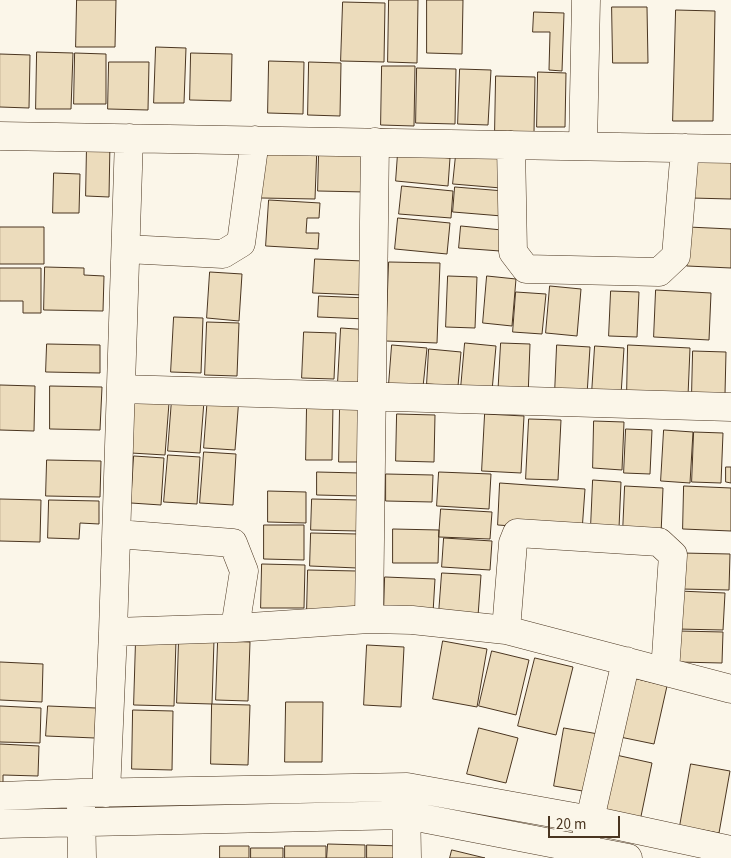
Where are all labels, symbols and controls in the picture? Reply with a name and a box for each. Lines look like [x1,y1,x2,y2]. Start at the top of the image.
scale bar [551,806,624,838]
text: 20 m [556,814,586,835]

